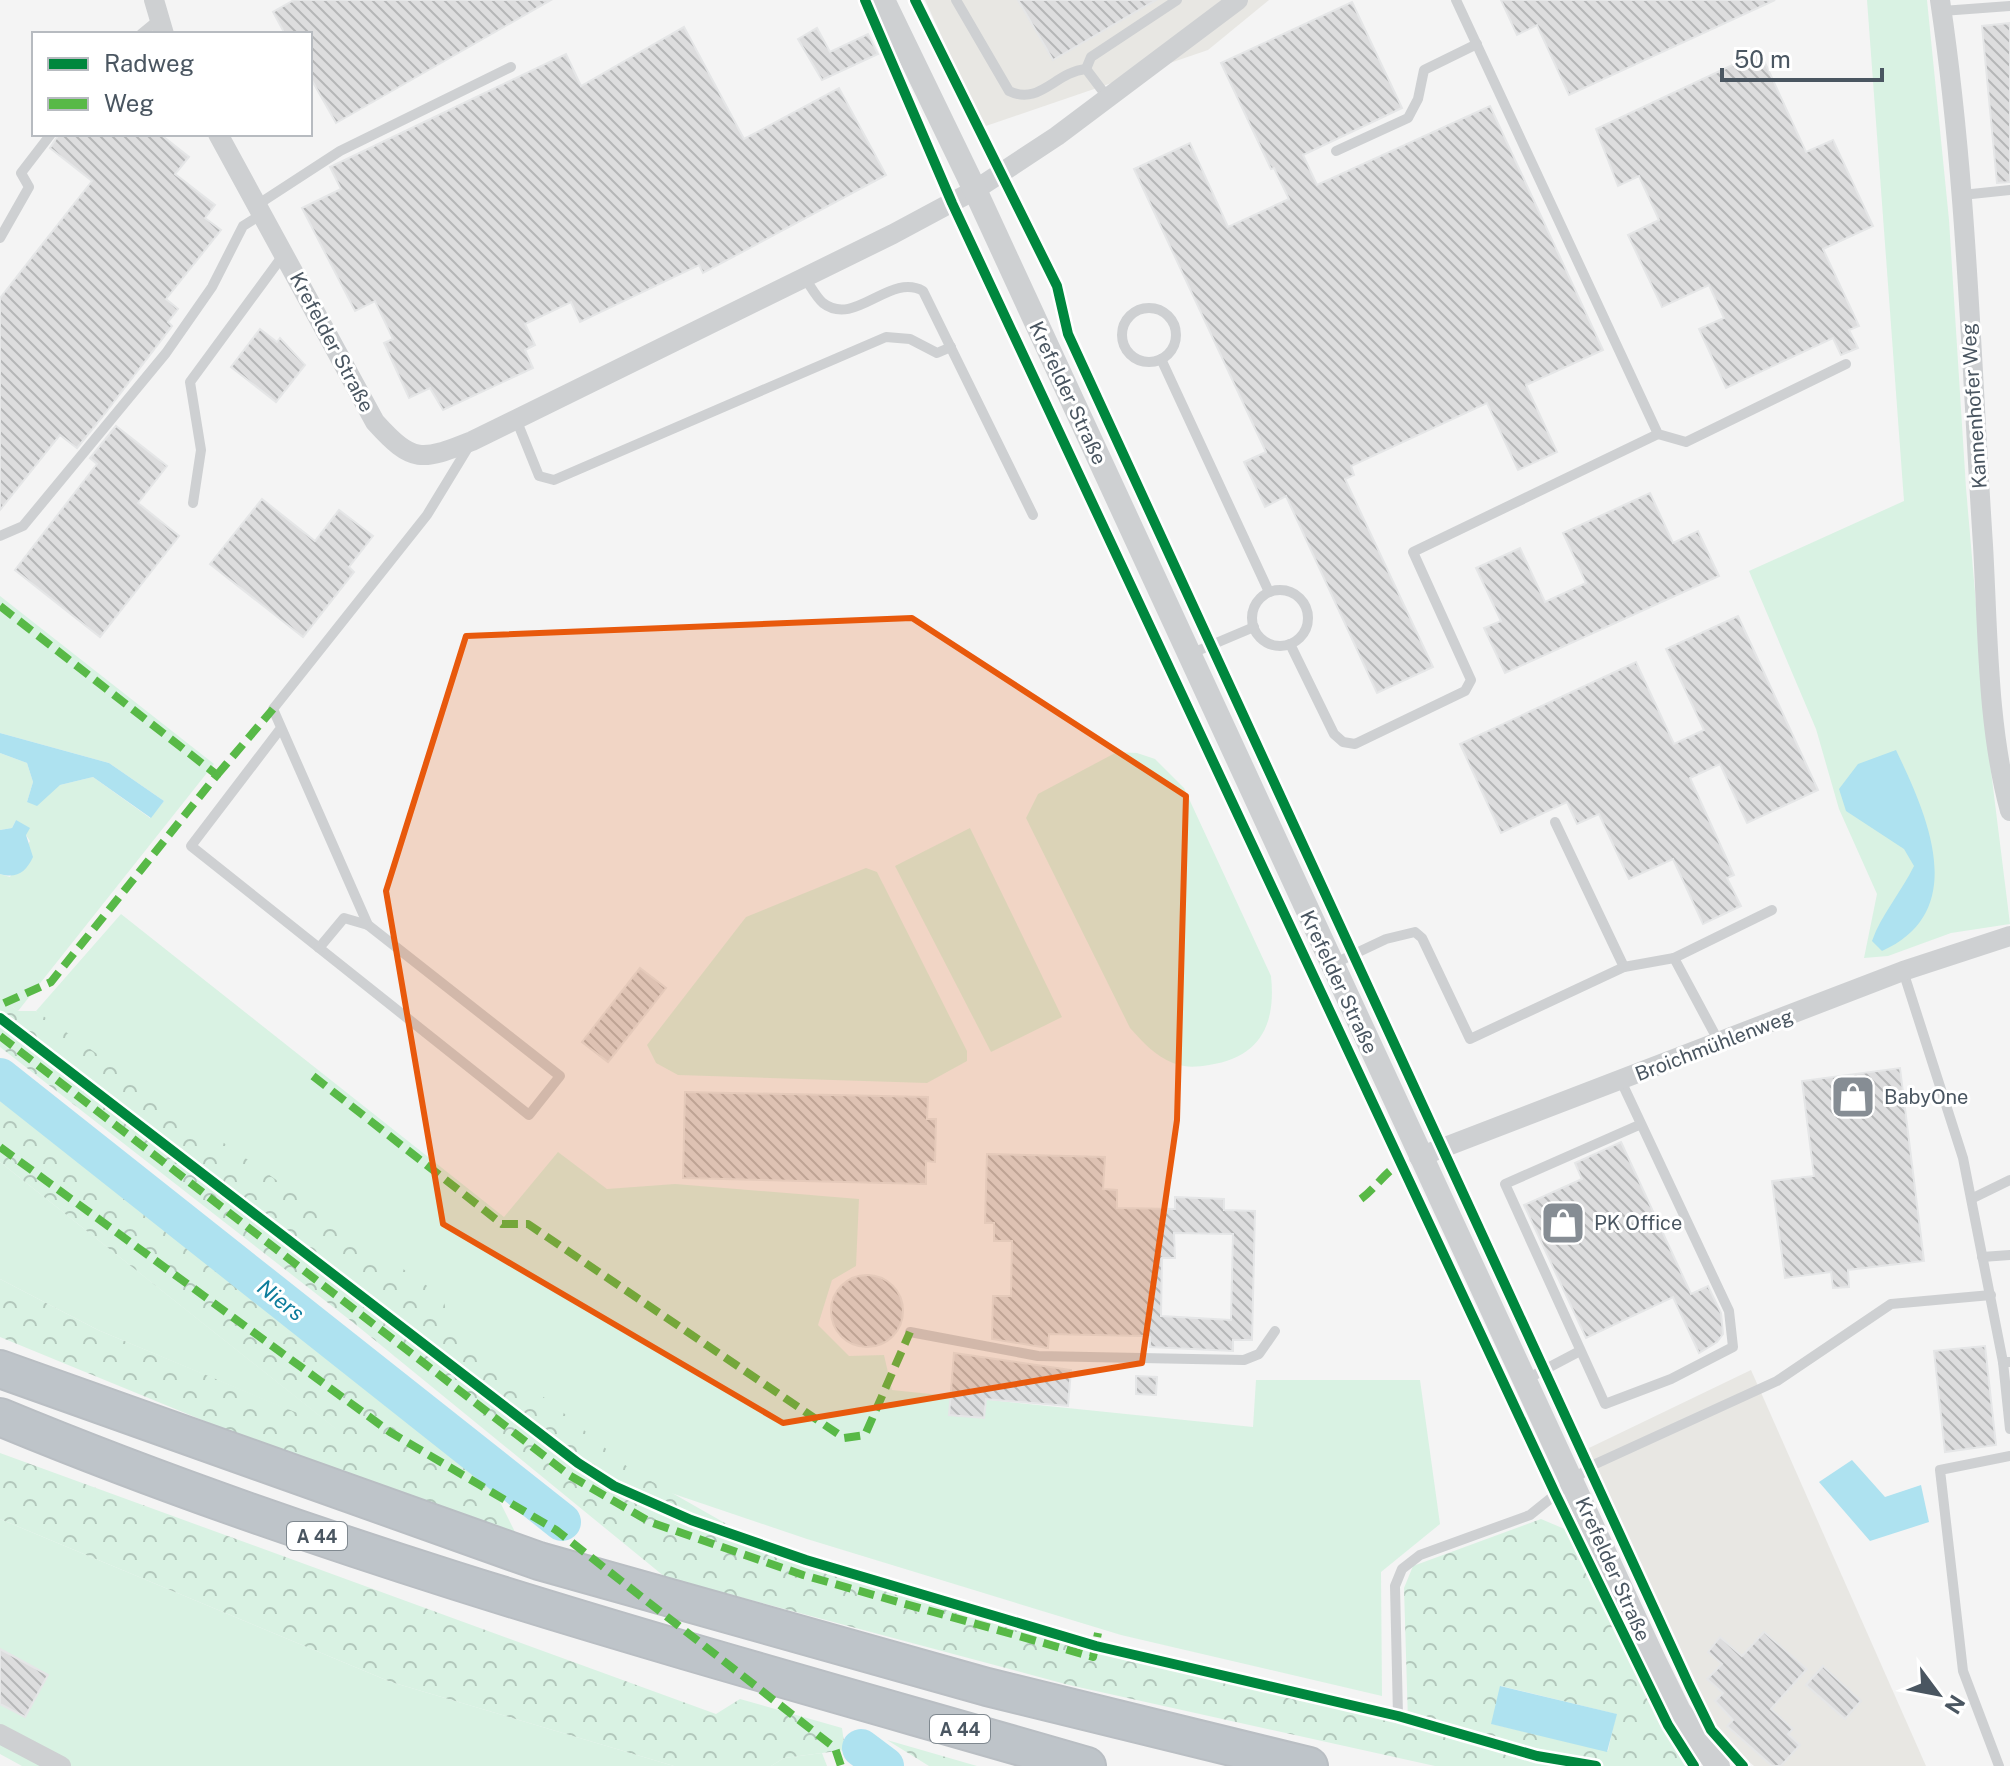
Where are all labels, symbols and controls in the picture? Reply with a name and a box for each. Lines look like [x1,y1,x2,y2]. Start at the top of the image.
legend [32,32,312,136]
scale bar [1722,32,1882,82]
text: 50 m [1734,45,1791,73]
text: Radweg [104,49,195,77]
text: Weg [104,89,154,117]
street label: Krefelder Straße [285,268,379,416]
street label: Krefelder Straße [1024,318,1112,468]
street label: Kannenhofer Weg [1956,322,1992,490]
street label: Krefelder Straße [1295,907,1383,1057]
street label: Broichmühlenweg [1632,1004,1796,1086]
shop icon: BabyOne [1829,1073,1877,1121]
place label: BabyOne [1884,1085,1968,1109]
shop icon: PK Office [1539,1199,1587,1247]
place label: PK Office [1594,1211,1682,1235]
water label: Niers [252,1274,310,1327]
street label: Krefelder Straße [1570,1493,1656,1645]
road number: A 44 [287,1522,347,1550]
north arrow [1898,1654,1978,1734]
text: N [1939,1690,1971,1719]
road number: A 44 [930,1715,990,1743]

